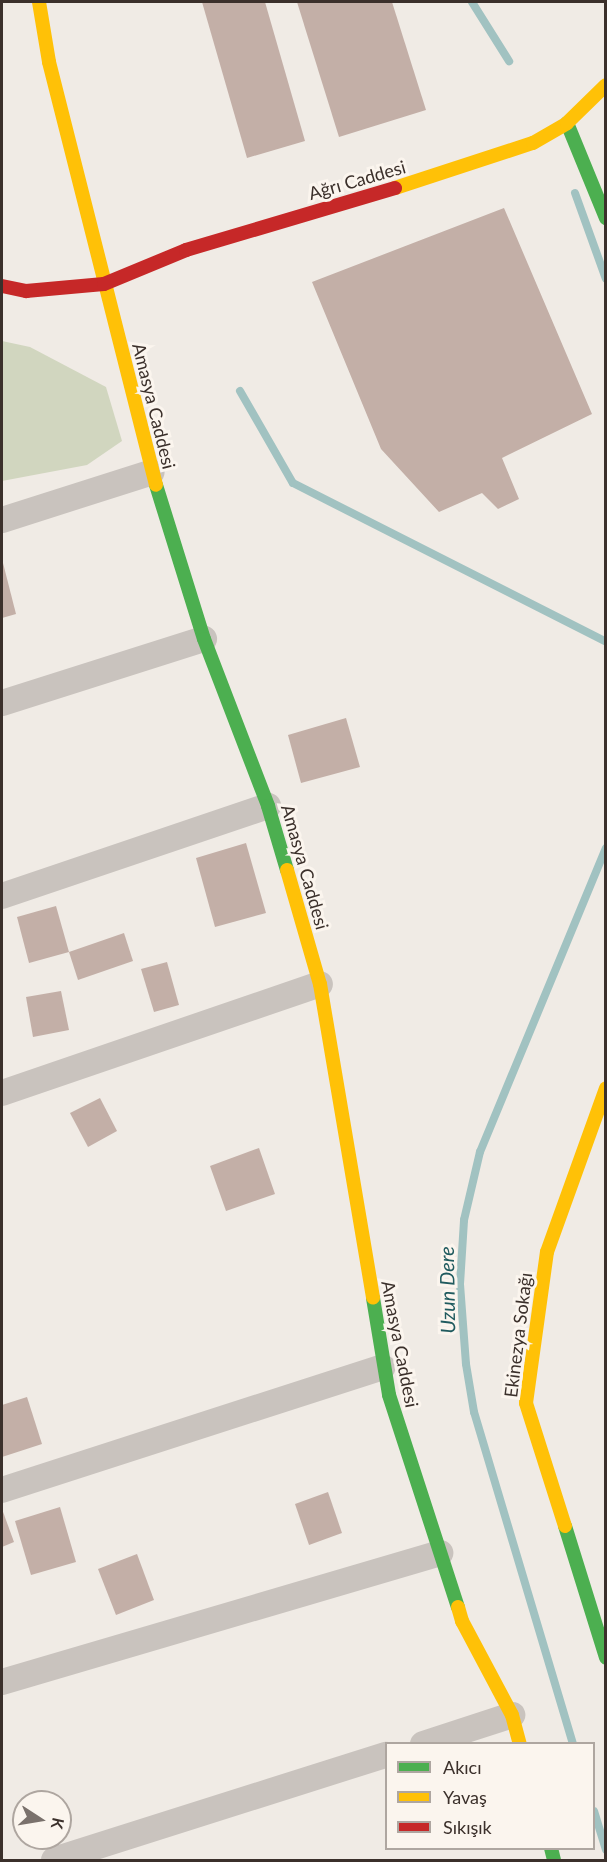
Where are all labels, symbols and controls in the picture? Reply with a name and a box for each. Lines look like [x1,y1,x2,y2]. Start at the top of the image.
street label: Ağrı Caddesi [306,156,408,204]
street label: Amasya Caddesi [128,341,180,471]
street label: Amasya Caddesi [277,802,333,932]
water label: Uzun Dere [434,1246,460,1334]
street label: Ekinezya Sokağı [500,1271,536,1399]
street label: Amasya Caddesi [377,1279,423,1409]
legend [385,1742,595,1850]
text: Akıcı [443,1756,482,1778]
text: Yavaş [443,1786,487,1808]
north arrow [12,1790,72,1850]
text: K [48,1816,69,1831]
text: Sıkışık [443,1816,492,1838]

